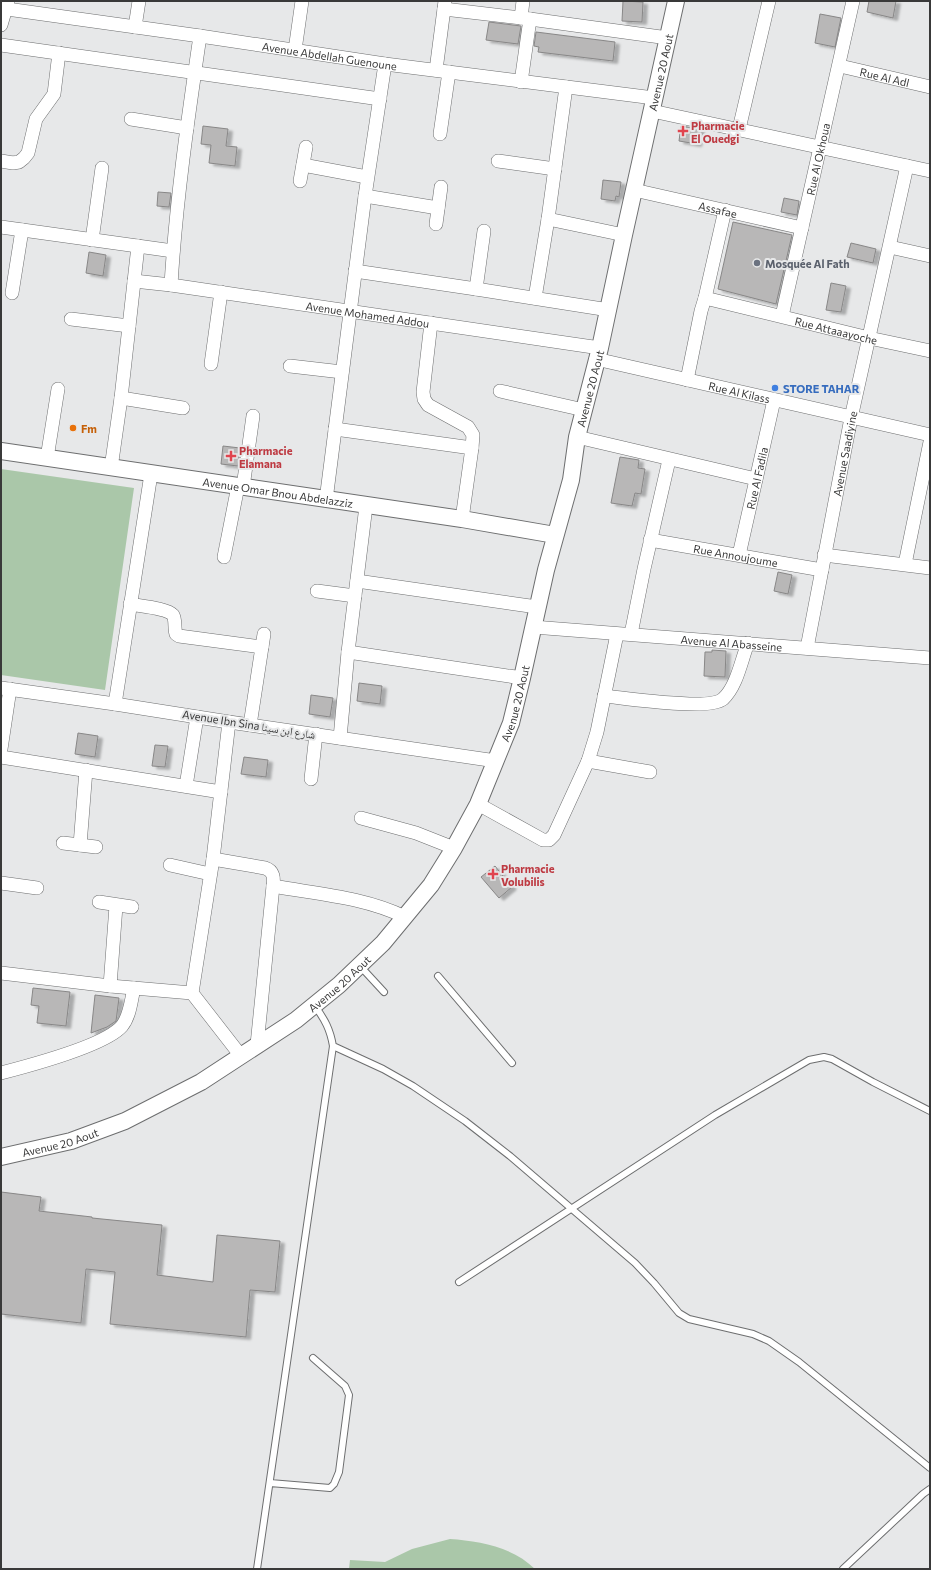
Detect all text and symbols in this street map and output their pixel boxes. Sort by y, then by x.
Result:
street label: Avenue 20 Aout [645,32,675,112]
street label: Avenue Abdellah Guenoune [261,39,398,72]
street label: Rue Al Adl [859,64,911,89]
place label: Pharmacie El Ouedgi [691,119,745,145]
street label: Rue Al Okhoua [803,122,832,196]
marker: Pharmacie El Ouedgi [678,126,688,136]
street label: Assafae [697,198,739,220]
place label: Mosquée Al Fath [765,257,850,270]
marker: Mosquée Al Fath [752,258,762,268]
street label: Avenue Mohamed Addou [305,298,430,329]
street label: Rue Attaaayoche [794,314,879,346]
street label: Avenue 20 Aout [573,348,606,428]
street label: Rue Al Kilass [707,378,771,405]
place label: STORE TAHAR [783,382,860,395]
marker: STORE TAHAR [770,383,780,393]
street label: Avenue Saadiyine [830,409,859,497]
place label: Fm [81,422,97,435]
marker: Fm [68,423,78,433]
place label: Pharmacie Elamana [239,444,293,470]
street label: Rue Al Fadila [743,446,770,510]
marker: Pharmacie Elamana [226,451,236,461]
street label: Avenue Omar Bnou Abdelazziz [202,474,355,509]
street label: Rue Annoujoume [693,541,779,569]
street label: Avenue Al Abasseine [680,632,783,653]
street label: Avenue 20 Aout [498,663,531,743]
street label: Avenue Ibn Sina شارع ابن سينا [181,707,317,742]
place label: Pharmacie Volubilis [501,862,555,888]
marker: Pharmacie Volubilis [488,869,498,879]
street label: Avenue 20 Aout [305,952,373,1014]
street label: Avenue 20 Aout [21,1125,101,1159]

